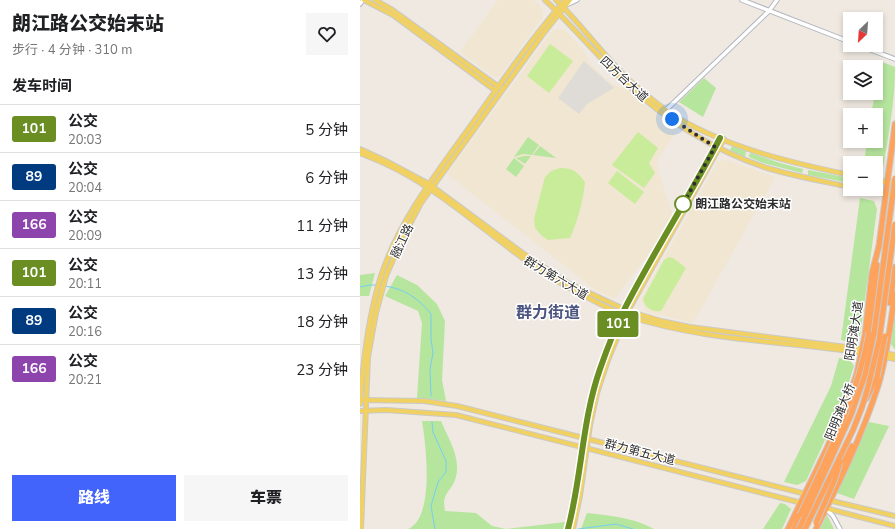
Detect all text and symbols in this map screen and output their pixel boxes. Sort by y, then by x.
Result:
text: 朗江路公交始末站 [12,11,164,37]
north arrow [843,12,883,52]
map controls [843,12,883,196]
button: heart [306,13,348,55]
text: 步行 · 4 分钟 · 310 m [12,41,132,59]
street label: 四方台大道 [597,53,651,105]
button: layers [843,60,883,100]
text: 发车时间 [12,76,72,96]
button: + [843,108,883,148]
your location [662,109,682,129]
text: 公交 [68,111,98,131]
text: 101 [21,119,47,138]
text: 5 分钟 [305,120,348,140]
text: 20:03 [68,131,102,149]
button: − [843,156,883,196]
text: 公交 [68,159,98,179]
text: 89 [26,167,42,186]
text: 6 分钟 [305,168,348,188]
text: 20:04 [68,179,102,197]
marker: 朗江路公交始末站 [674,195,692,213]
place label: 朗江路公交始末站 [695,196,791,212]
text: 公交 [68,207,98,227]
text: 166 [21,215,47,234]
text: 11 分钟 [296,216,348,236]
street label: 融江路 [387,221,417,261]
text: 20:09 [68,227,102,245]
street label: 群力第六大道 [521,253,591,303]
text: 公交 [68,255,98,275]
text: 101 [21,263,47,282]
text: 13 分钟 [296,264,348,284]
text: 20:11 [68,275,102,293]
street label: 阳明滩大道 [841,300,867,362]
district label: 群力街道 [516,302,580,324]
text: 公交 [68,303,98,323]
text: 89 [26,311,42,330]
line badge: 101 [595,311,641,337]
text: 18 分钟 [296,312,348,332]
text: 101 [605,314,631,333]
text: 20:16 [68,323,102,341]
text: 公交 [68,351,98,371]
text: 166 [21,359,47,378]
text: 23 分钟 [296,360,348,380]
text: 20:21 [68,371,102,389]
street label: 阳明滩大桥 [821,381,859,443]
street label: 群力第五大道 [603,436,677,468]
button: 路线 [12,475,176,521]
button: 车票 [184,475,348,521]

